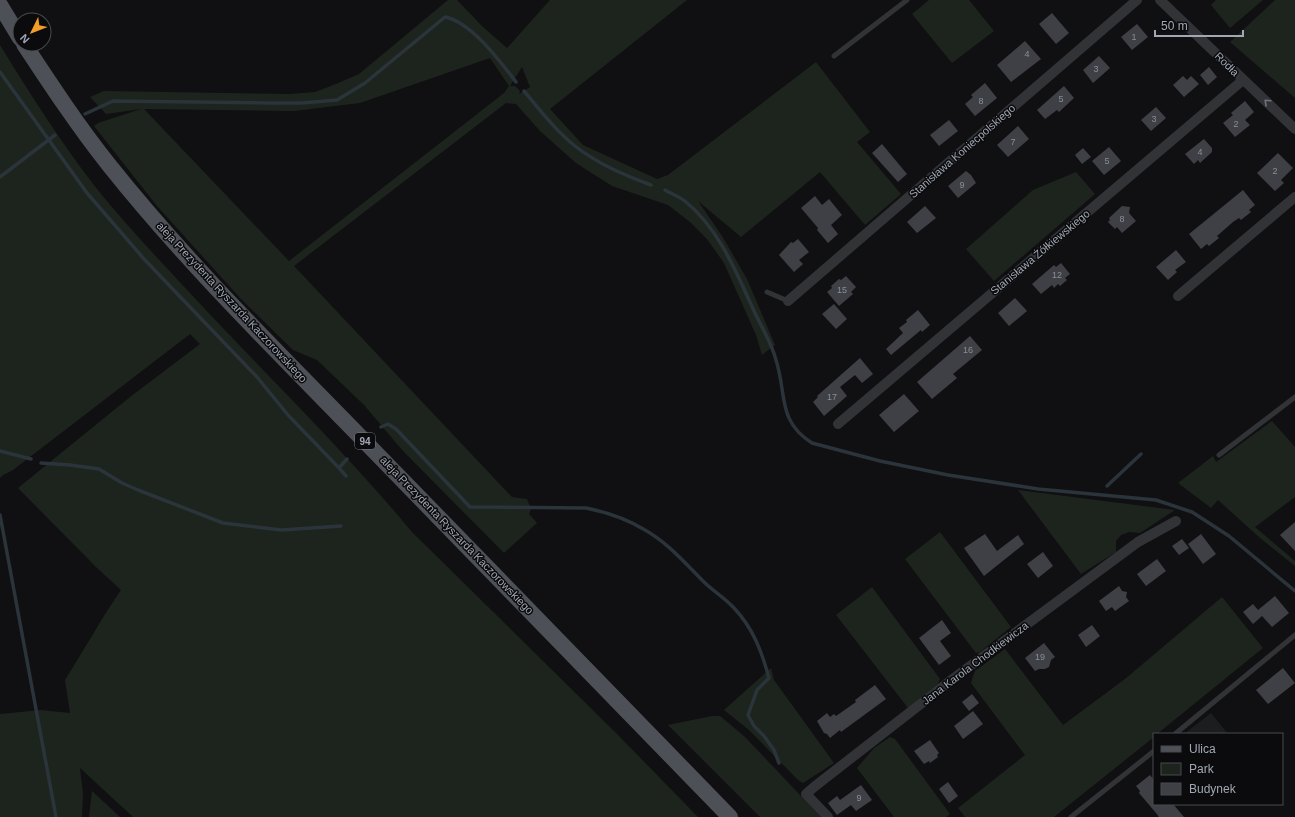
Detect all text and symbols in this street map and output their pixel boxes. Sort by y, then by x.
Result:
north arrow [12,12,52,52]
scale bar [1155,12,1243,38]
text: 50 m [1161,19,1188,33]
text: N [18,32,32,46]
house number: 1 [1131,32,1137,42]
house number: 4 [1024,49,1030,59]
street label: Rodła [1213,50,1242,79]
house number: 3 [1093,64,1099,74]
house number: 5 [1058,94,1064,104]
house number: 8 [978,96,984,106]
one-way arrow [1264,100,1271,107]
street label: Stanisława Koniecpolskiego [907,102,1017,200]
house number: 3 [1151,114,1157,124]
house number: 2 [1233,119,1239,129]
house number: 7 [1010,137,1016,147]
house number: 4 [1197,147,1203,157]
house number: 5 [1104,156,1110,166]
house number: 2 [1272,166,1278,176]
house number: 9 [959,180,965,190]
street label: Stanisława Żółkiewskiego [988,207,1092,297]
house number: 8 [1119,214,1125,224]
street label: aleja Prezydenta Ryszarda Kaczorowskiego [154,219,310,385]
house number: 12 [1052,270,1062,280]
house number: 15 [837,285,847,295]
house number: 16 [963,345,973,355]
house number: 17 [827,392,837,402]
road number: 94 [355,433,375,449]
street label: aleja Prezydenta Ryszarda Kaczorowskiego [378,454,536,616]
street label: Jana Karola Chodkiewicza [920,619,1031,707]
house number: 19 [1035,652,1045,662]
legend [1153,733,1283,805]
text: Ulica [1189,742,1216,756]
text: Park [1189,762,1215,776]
text: Budynek [1189,782,1237,796]
house number: 9 [856,793,862,803]

